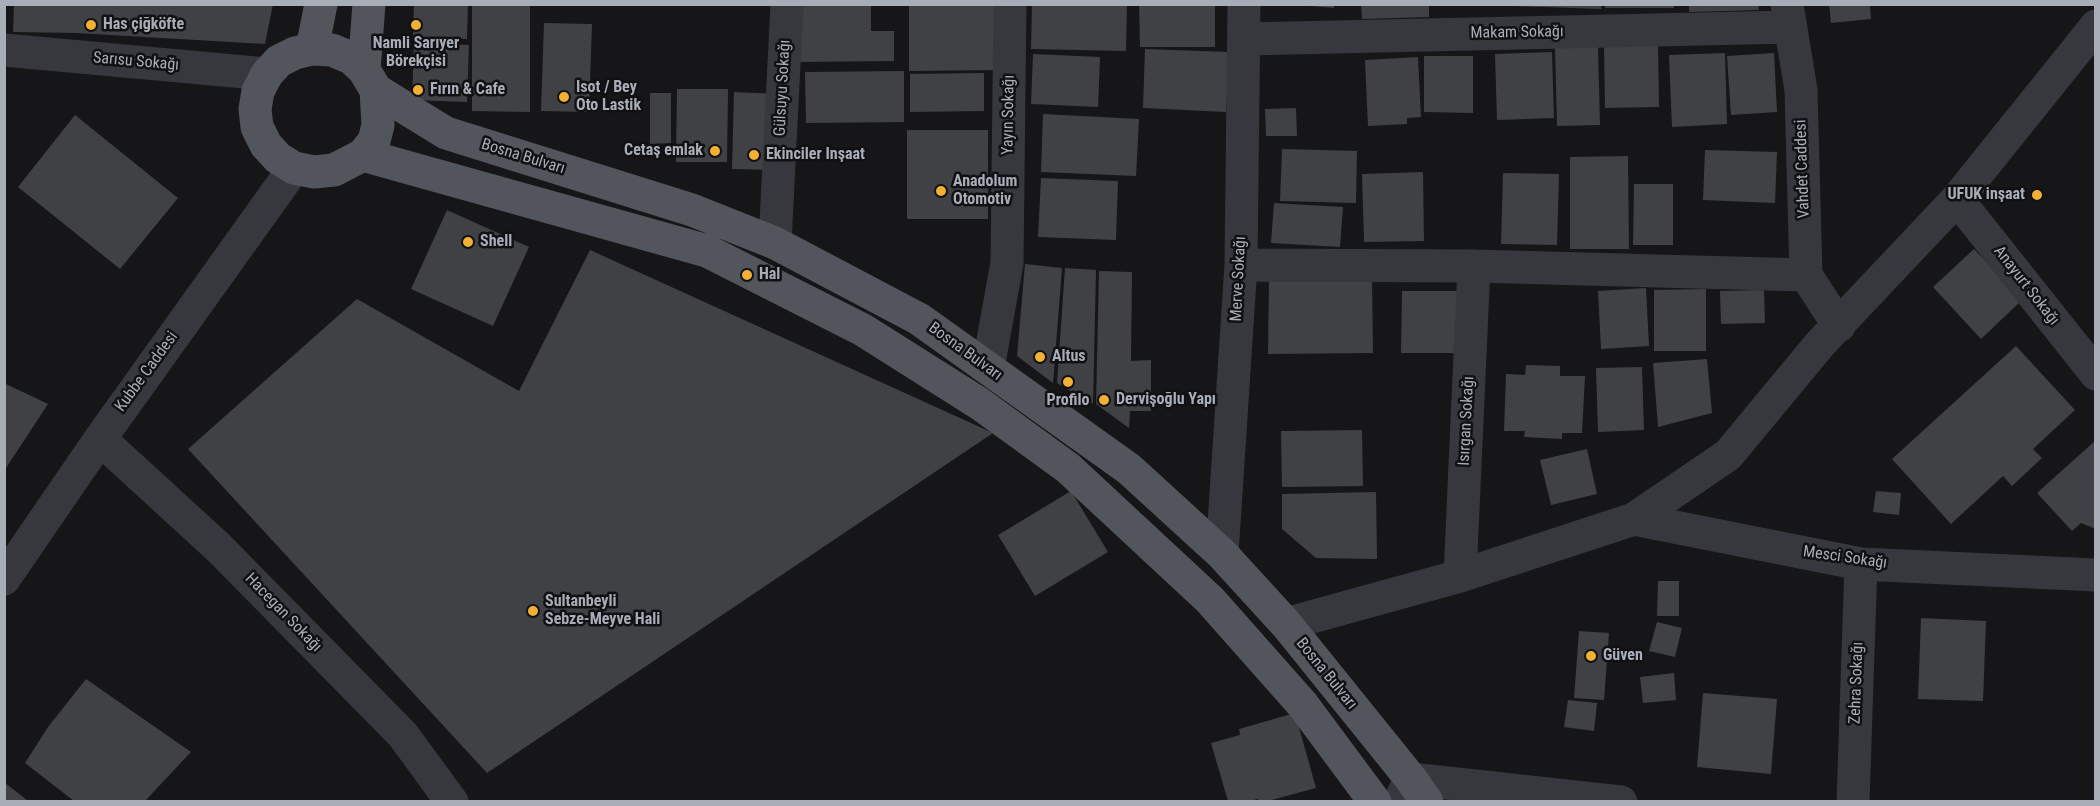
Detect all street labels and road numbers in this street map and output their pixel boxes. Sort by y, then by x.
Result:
street label: Makam Sokağı [1470,23,1564,43]
street label: Gülsuyu Sokağı [771,39,795,137]
street label: Sarısu Sokağı [92,49,180,75]
street label: Yayın Sokağı [999,75,1019,155]
street label: Vahdet Caddesi [1792,119,1814,219]
street label: Bosna Bulvarı [479,135,567,179]
street label: Merve Sokağı [1227,236,1251,322]
street label: Anayurt Sokağı [1989,242,2063,330]
street label: Bosna Bulvarı [924,319,1006,385]
street label: Kubbe Caddesi [112,328,182,416]
street label: Isırgan Sokağı [1455,376,1479,466]
street label: Mesci Sokağı [1802,543,1888,573]
street label: Hacegan Sokağı [241,570,325,656]
street label: Bosna Bulvarı [1291,634,1361,714]
street label: Zehra Sokağı [1846,642,1868,724]

